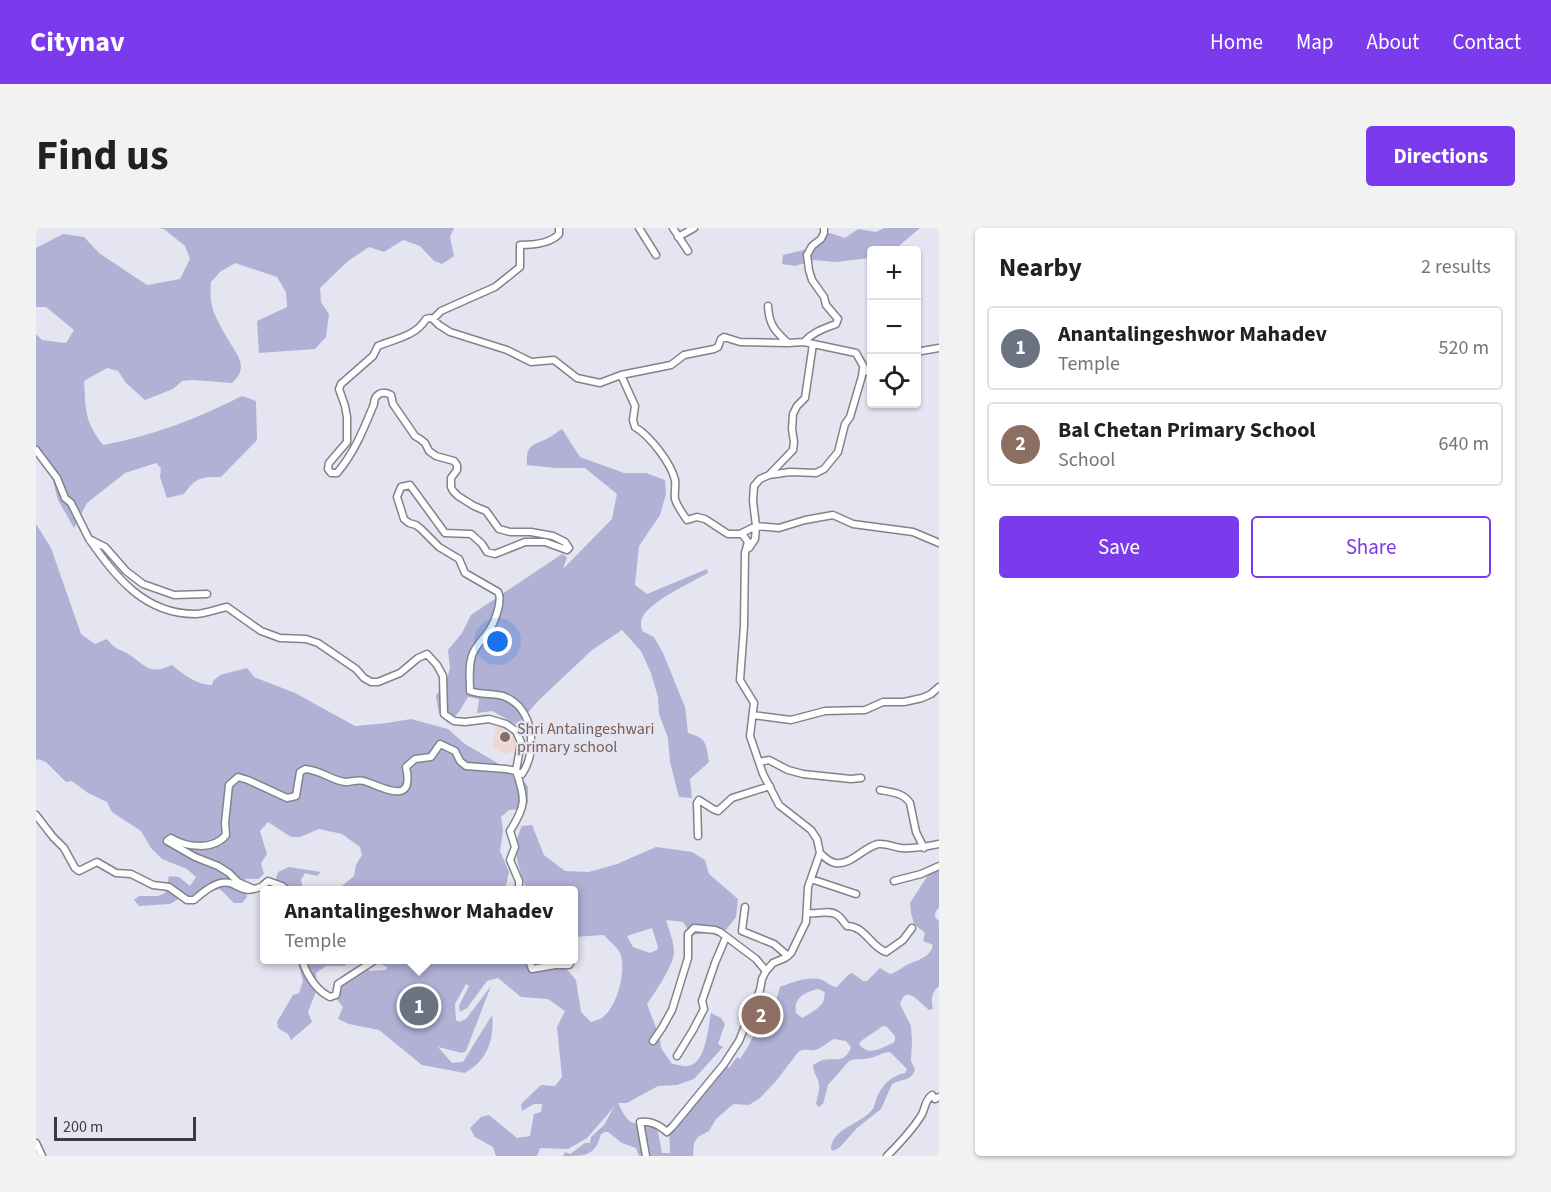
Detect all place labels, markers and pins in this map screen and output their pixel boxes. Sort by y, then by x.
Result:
place label: Shri Antalingeshwari primary school [517,718,654,758]
marker: Shri Antalingeshwari primary school [498,730,512,744]
pin: 1 [400,984,439,1028]
pin: 2 [742,992,780,1038]

